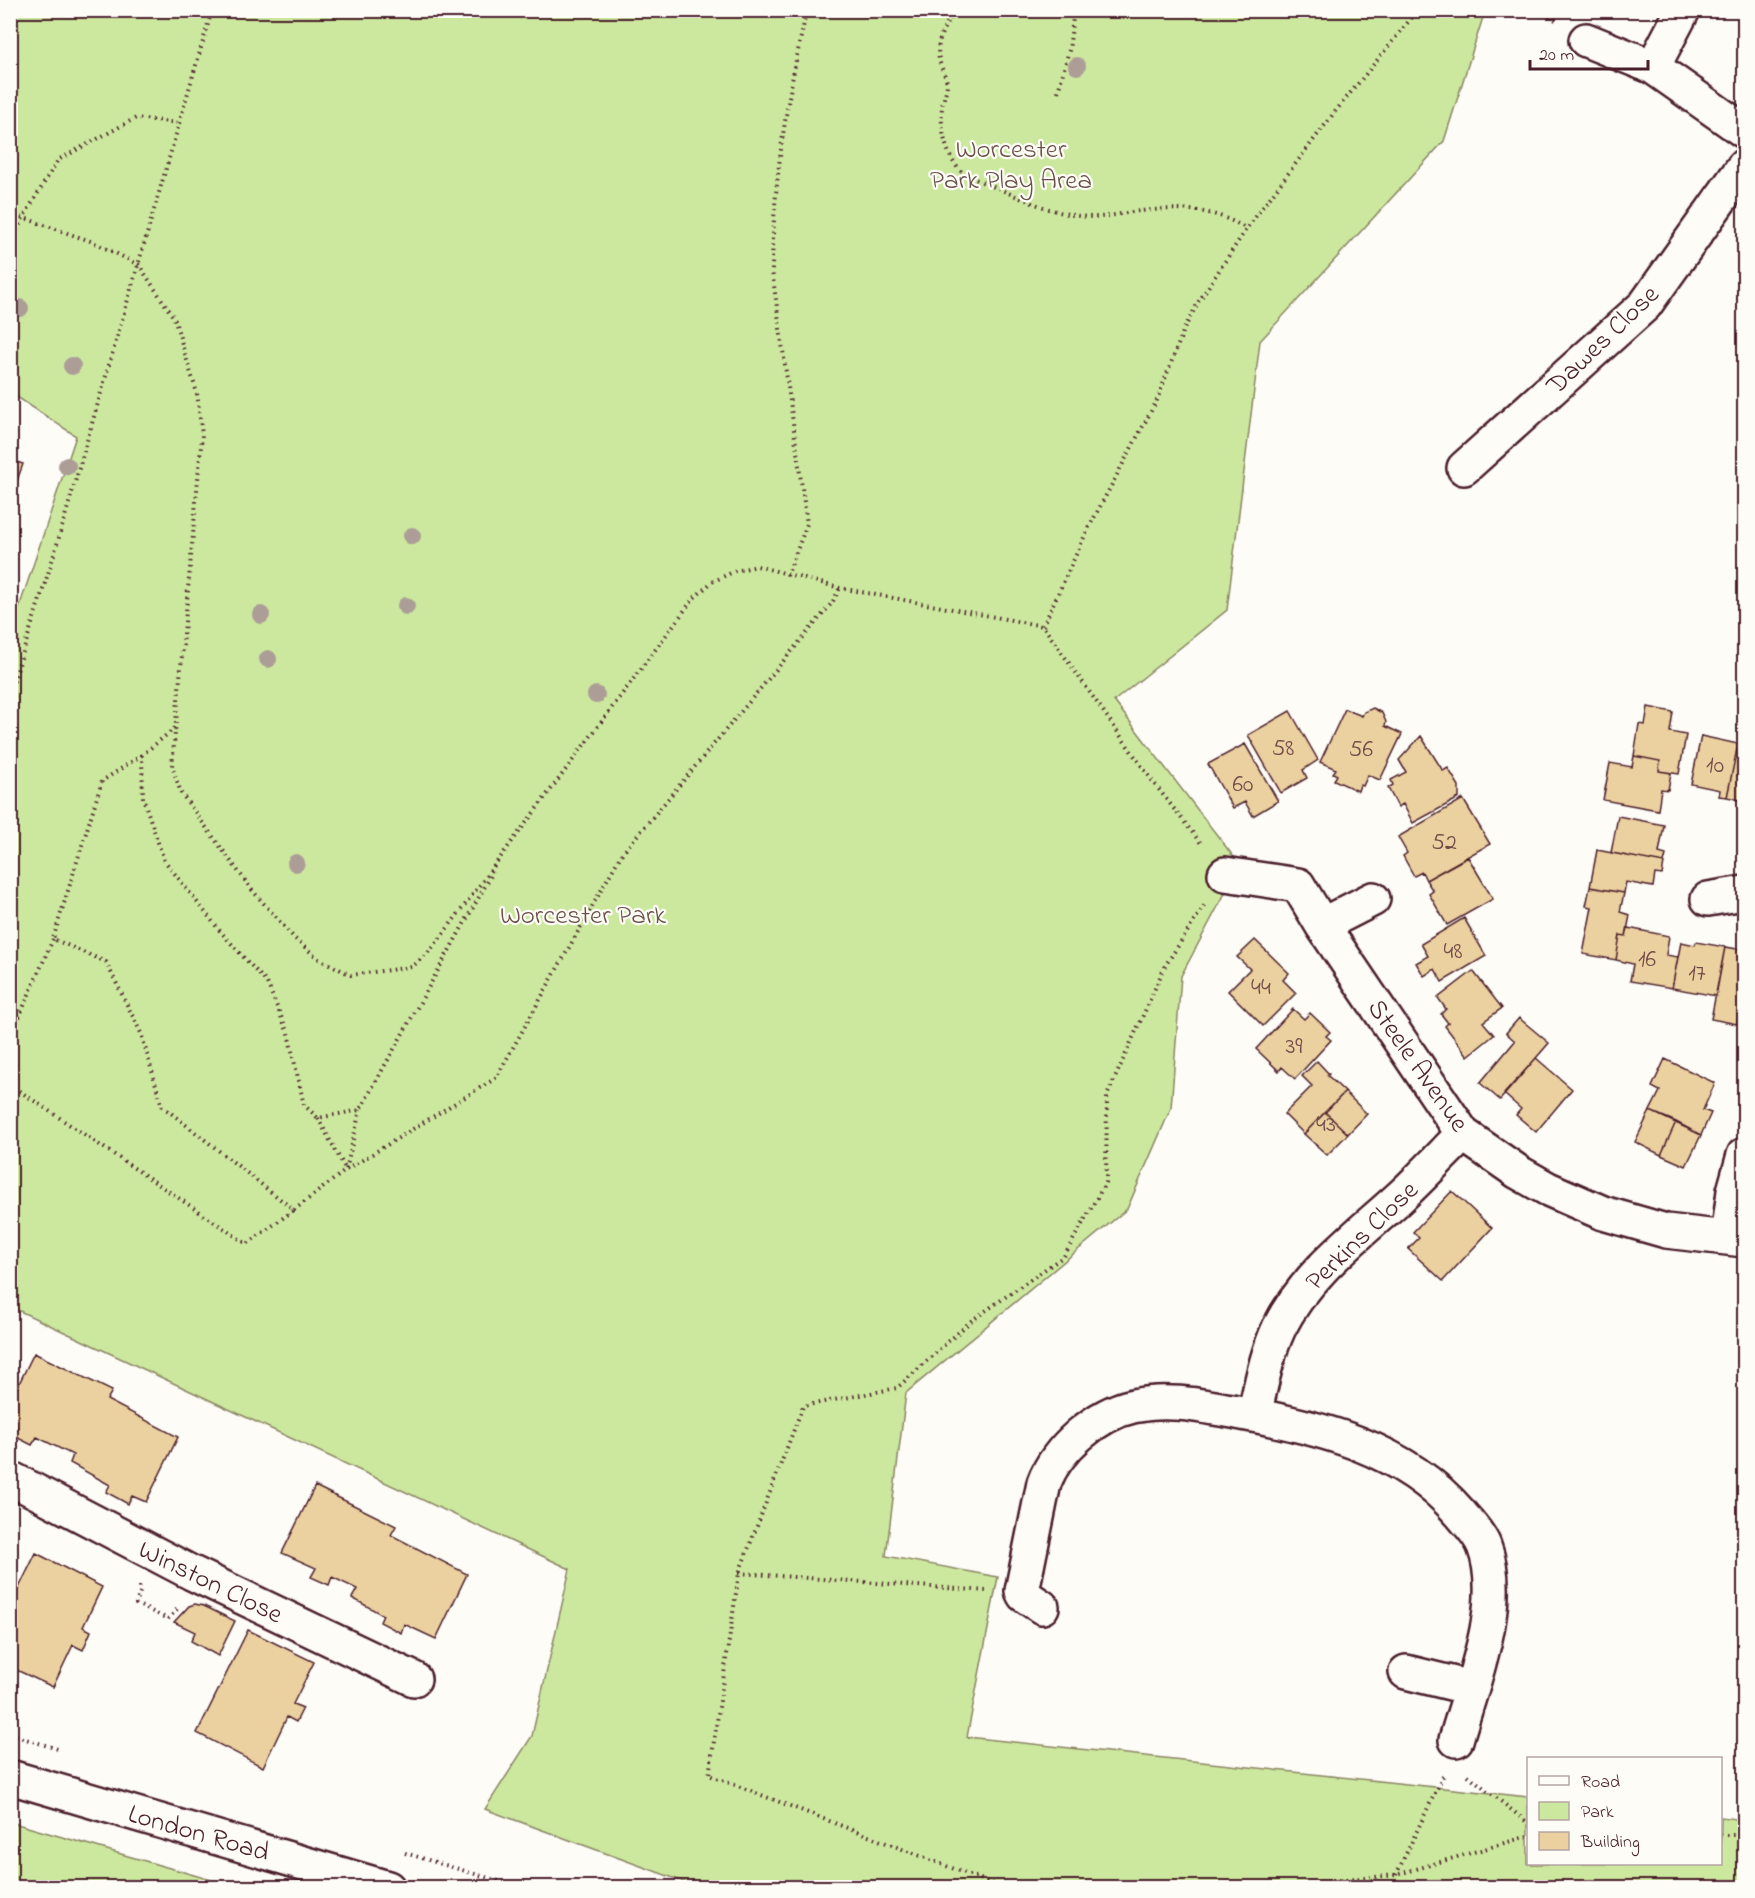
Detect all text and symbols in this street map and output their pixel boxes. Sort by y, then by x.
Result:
scale bar [1530,33,1648,71]
text: 20 m [1539,43,1574,69]
park label: Worcester Park Play Area [930,131,1092,201]
street label: Dawes Close [1538,276,1670,406]
house number: 58 [1272,732,1294,767]
house number: 56 [1349,733,1374,768]
house number: 10 [1706,749,1724,784]
house number: 60 [1233,768,1253,803]
house number: 52 [1431,826,1457,861]
park label: Worcester Park [500,897,666,936]
house number: 48 [1444,935,1462,970]
house number: 16 [1638,943,1657,978]
house number: 17 [1688,957,1706,992]
house number: 44 [1251,971,1271,1006]
street label: Steele Avenue [1357,992,1478,1142]
house number: 39 [1285,1030,1303,1065]
house number: 43 [1316,1108,1336,1143]
street label: Perkins Close [1297,1172,1429,1301]
street label: Winston Close [131,1531,290,1635]
legend [1527,1757,1722,1865]
text: Road [1581,1770,1620,1796]
street label: London Road [123,1796,274,1873]
text: Park [1581,1800,1614,1826]
text: Building [1580,1830,1640,1857]

